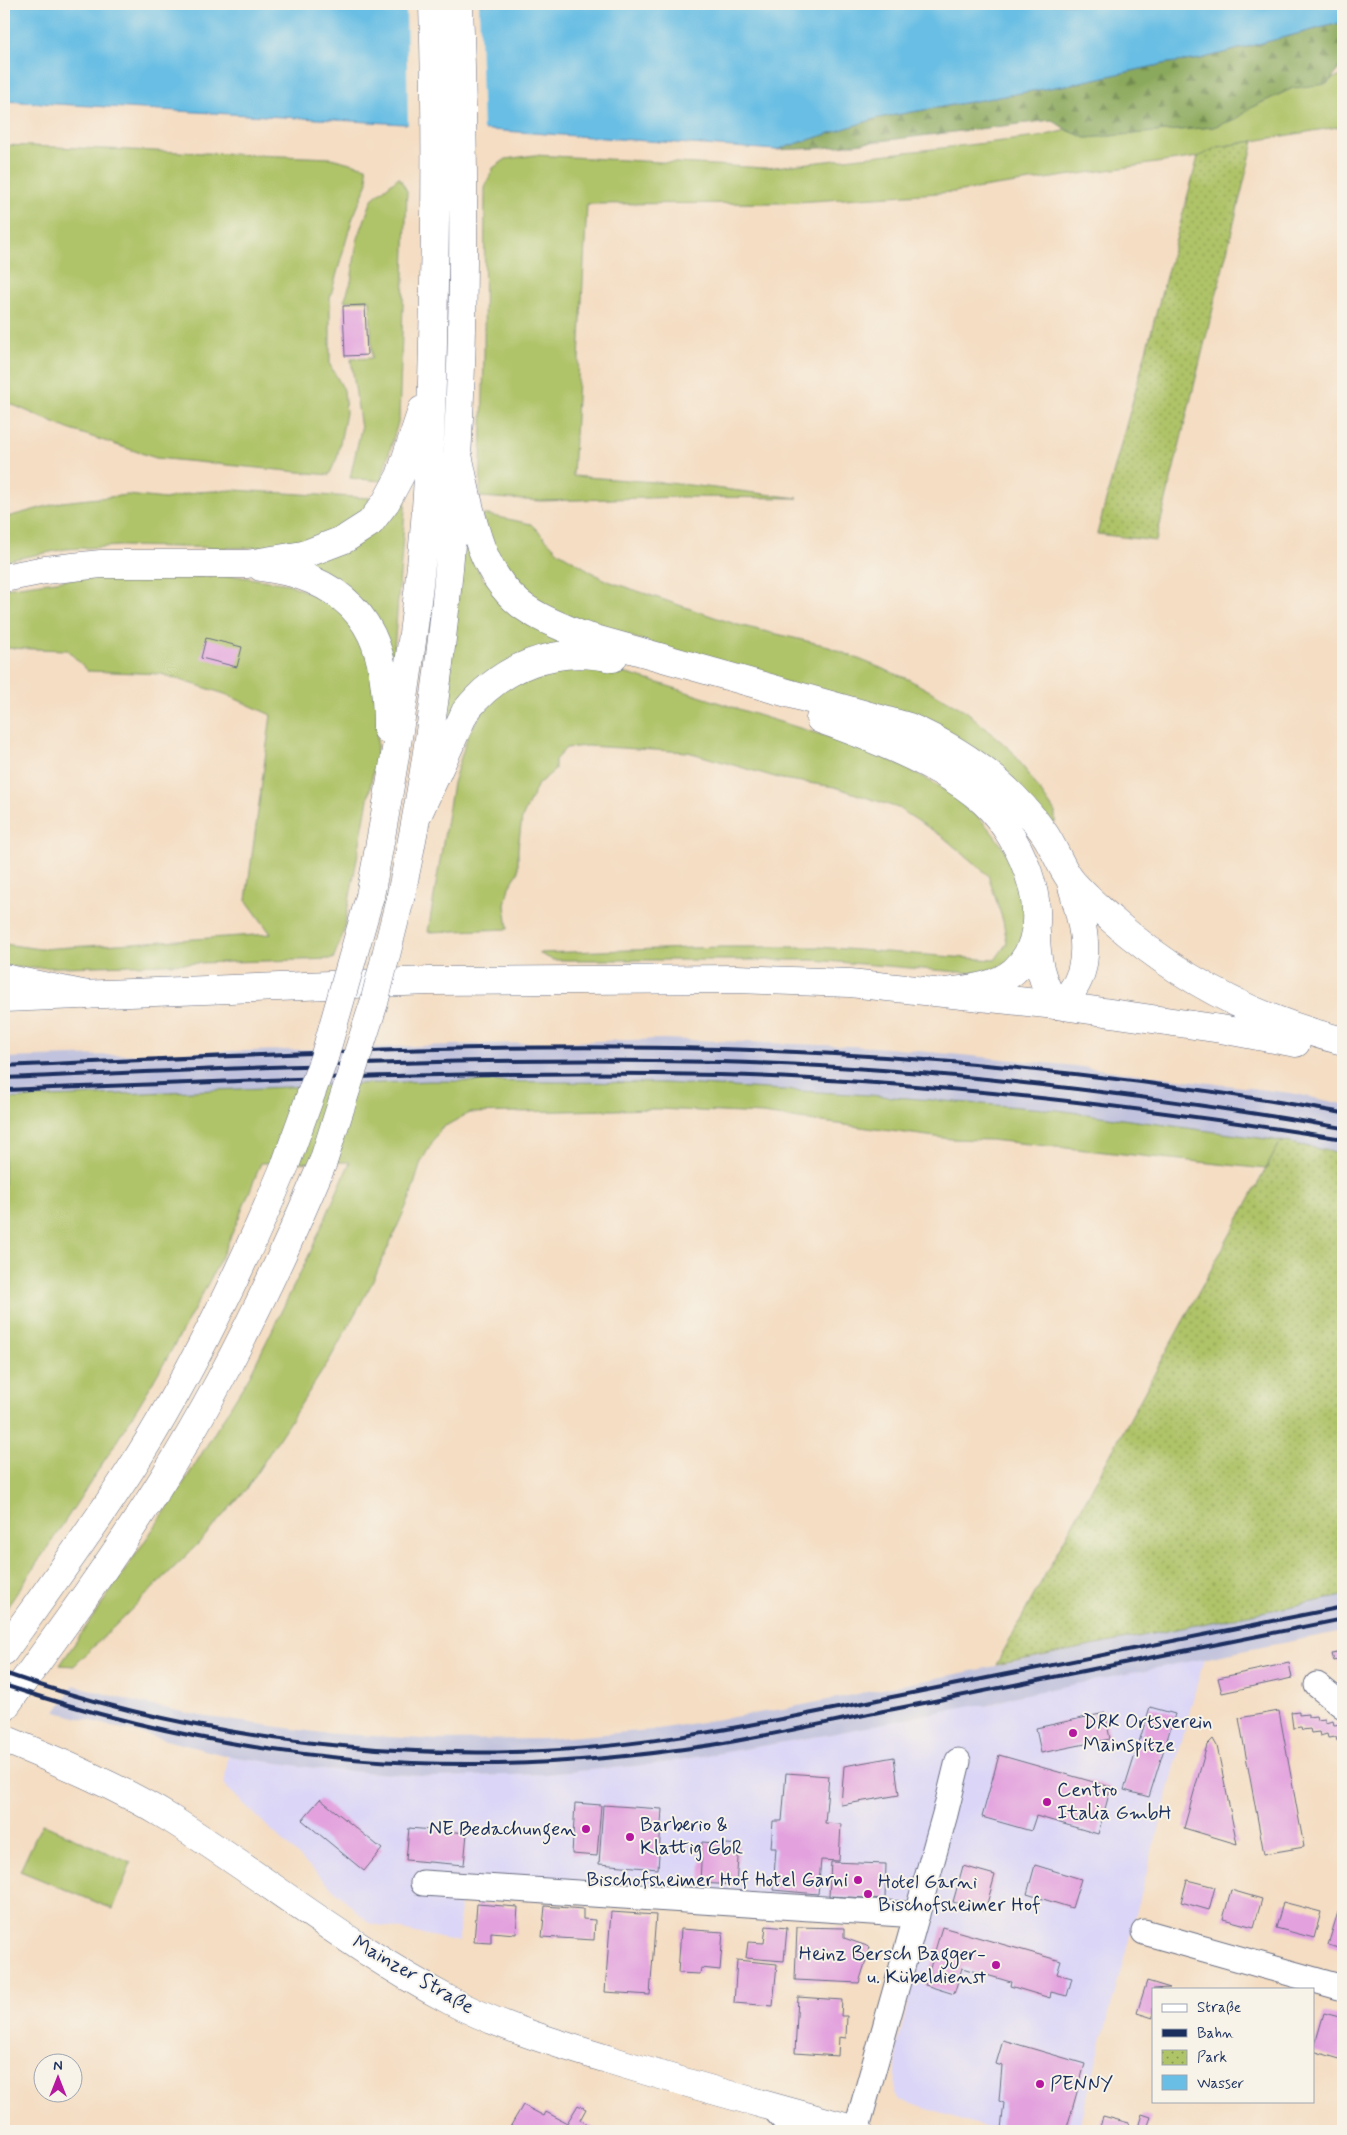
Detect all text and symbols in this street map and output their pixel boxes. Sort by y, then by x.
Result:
place label: DRK Ortsverein Mainspitze [1083,1709,1212,1759]
marker: DRK Ortsverein Mainspitze [1067,1727,1079,1739]
place label: Centro Italia GmbH [1057,1777,1172,1827]
marker: Centro Italia GmbH [1041,1796,1053,1808]
place label: Barberio & Klattig GbR [640,1812,743,1862]
place label: NE Bedachungen [429,1816,576,1845]
marker: NE Bedachungen [580,1823,592,1835]
marker: Barberio & Klattig GbR [624,1831,636,1843]
place label: Bischofsheimer Hof Hotel Garni [586,1867,848,1894]
place label: Hotel Garni Bischofsheimer Hof [878,1869,1041,1919]
marker: Bischofsheimer Hof Hotel Garni [852,1874,864,1886]
marker: Hotel Garni Bischofsheimer Hof [862,1888,874,1900]
street label: Mainzer Straße [347,1929,479,2021]
place label: Heinz Bersch Bagger- u. Kübeldienst [799,1941,986,1991]
marker: Heinz Bersch Bagger- u. Kübeldienst [990,1959,1002,1971]
legend [1152,1988,1314,2102]
text: Straße [1197,1998,1241,2018]
text: Bahn [1197,2024,1234,2044]
text: Park [1197,2048,1227,2068]
north arrow [32,2052,82,2102]
text: N [53,2057,63,2075]
place label: PENNY [1050,2071,1113,2098]
text: Wasser [1197,2074,1244,2094]
marker: PENNY [1034,2078,1046,2090]

